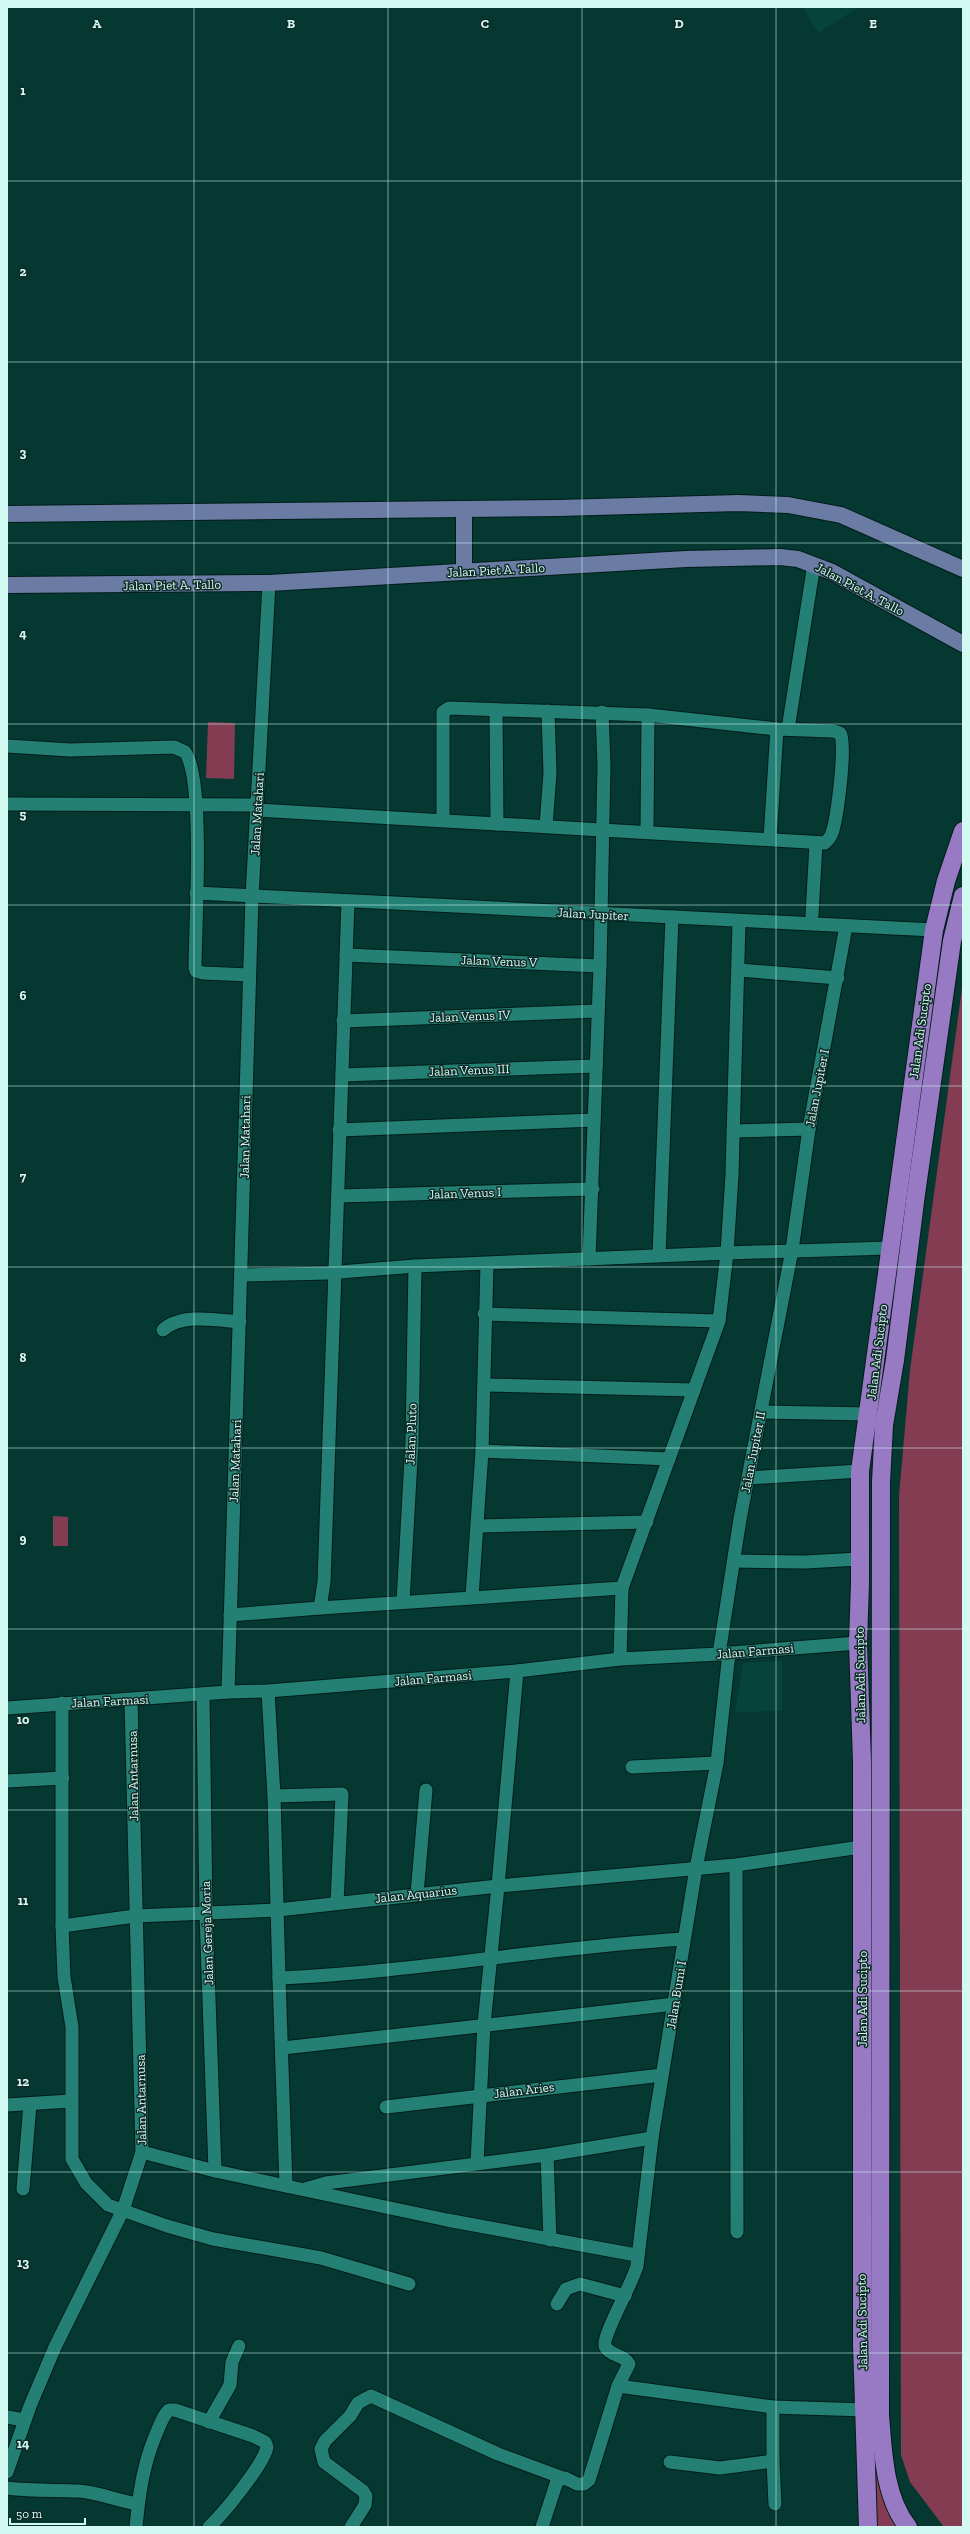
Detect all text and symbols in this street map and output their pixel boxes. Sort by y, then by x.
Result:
text: A [93,16,102,31]
text: B [287,16,295,31]
text: C [481,16,489,31]
text: D [674,16,684,31]
text: E [869,16,877,31]
text: 1 [20,83,26,98]
text: 2 [20,264,27,279]
text: 3 [20,445,27,460]
street label: Jalan Piet A. Tallo [813,559,907,619]
street label: Jalan Piet A. Tallo [447,560,546,580]
street label: Jalan Piet A. Tallo [123,577,221,593]
text: 4 [19,626,27,641]
street label: Jalan Matahari [247,772,267,856]
text: 5 [20,807,27,822]
street label: Jalan Jupiter [557,905,629,923]
street label: Jalan Venus V [460,952,538,970]
street label: Jalan Adi Sucipto [906,982,934,1080]
text: 6 [20,988,27,1003]
street label: Jalan Venus IV [429,1007,511,1025]
street label: Jalan Jupiter I [802,1048,832,1128]
street label: Jalan Venus III [428,1061,510,1079]
street label: Jalan Matahari [237,1095,253,1179]
text: 7 [20,1169,27,1184]
street label: Jalan Venus I [428,1184,502,1202]
street label: Jalan Adi Sucipto [864,1303,890,1401]
text: 8 [19,1350,27,1365]
street label: Jalan Pluto [402,1403,420,1465]
street label: Jalan Jupiter II [738,1410,768,1494]
street label: Jalan Matahari [226,1419,244,1503]
text: 9 [20,1531,27,1546]
street label: Jalan Adi Sucipto [852,1626,868,1723]
street label: Jalan Farmasi [716,1640,795,1662]
street label: Jalan Farmasi [394,1667,473,1689]
street label: Jalan Farmasi [71,1691,150,1711]
text: 10 [17,1712,30,1727]
street label: Jalan Antarnusa [125,1730,141,1822]
street label: Jalan Gereja Moria [198,1880,217,1985]
street label: Jalan Aquarius [374,1882,458,1906]
text: 11 [18,1893,29,1908]
street label: Jalan Adi Sucipto [855,1951,870,2047]
street label: Jalan Bumi I [663,1960,689,2030]
street label: Jalan Antarnusa [133,2054,149,2146]
text: 12 [17,2074,29,2089]
street label: Jalan Aries [493,2079,555,2101]
text: 13 [17,2255,29,2270]
street label: Jalan Adi Sucipto [854,2273,870,2370]
text: 14 [17,2436,30,2451]
scale bar [10,2500,85,2526]
text: 50 m [16,2507,43,2521]

